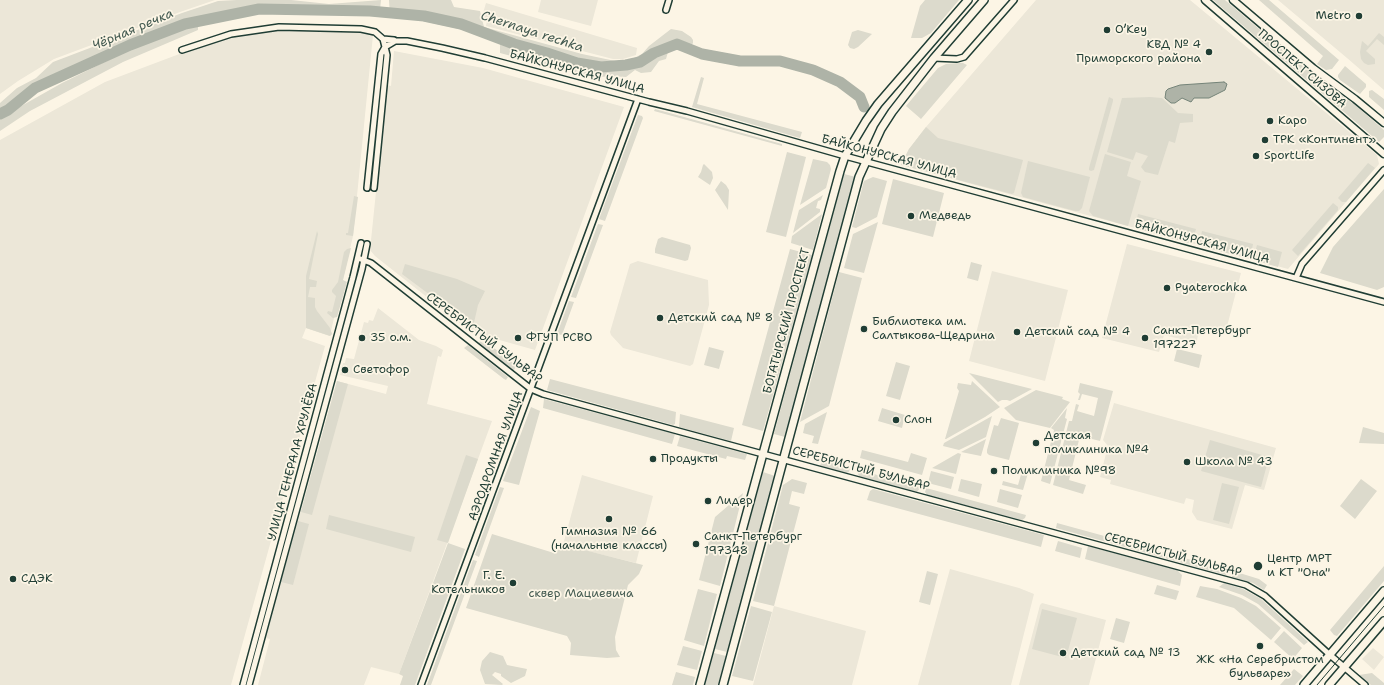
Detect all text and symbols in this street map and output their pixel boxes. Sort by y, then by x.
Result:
water label: Чёрная речка [90,6,176,54]
water label: Chernaya rechka [479,8,585,56]
place label: Metro [1316,9,1351,23]
marker: Metro [1354,11,1364,21]
place label: O’Key [1115,23,1147,37]
marker: O’Key [1102,25,1112,35]
street label: ПРОСПЕКТ СИЗОВА [1255,27,1349,111]
place label: КВД № 4 Приморского района [1076,38,1201,66]
street label: БАЙКОНУРСКАЯ УЛИЦА [508,47,646,97]
marker: КВД № 4 Приморского района [1204,47,1214,57]
place label: Каро [1278,114,1307,128]
marker: Каро [1265,116,1275,126]
street label: БАЙКОНУРСКАЯ УЛИЦА [820,132,958,182]
place label: ТРК «Континент» [1273,133,1376,147]
marker: ТРК «Континент» [1260,135,1270,145]
place label: SportLife [1264,149,1315,163]
marker: SportLife [1251,151,1261,161]
place label: Медведь [919,209,971,223]
marker: Медведь [906,211,916,221]
street label: БАЙКОНУРСКАЯ УЛИЦА [1133,217,1271,267]
street label: БОГАТЫРСКИЙ ПРОСПЕКТ [761,247,813,395]
place label: Pyaterochka [1175,281,1247,295]
marker: Pyaterochka [1162,283,1172,293]
street label: СЕРЕБРИСТЫЙ БУЛЬВАР [423,290,545,386]
place label: Детский сад № 8 [668,311,773,325]
marker: Детский сад № 8 [655,313,665,323]
place label: Библиотека им. Салтыкова-Щедрина [872,315,995,343]
marker: Библиотека им. Салтыкова-Щедрина [859,324,869,334]
place label: Санкт-Петербург 197227 [1153,324,1251,352]
place label: Детский сад № 4 [1025,325,1130,339]
marker: Детский сад № 4 [1012,327,1022,337]
place label: 35 о.м. [370,331,411,345]
place label: ФГУП РСВО [526,331,592,345]
marker: 35 о.м. [357,333,367,343]
marker: ФГУП РСВО [513,333,523,343]
marker: Санкт-Петербург 197227 [1140,333,1150,343]
place label: Светофор [353,363,409,377]
marker: Светофор [340,365,350,375]
street label: УЛИЦА ГЕНЕРАЛА ХРУЛЁВА [265,382,321,542]
street label: АЭРОДРОМНАЯ УЛИЦА [466,389,526,523]
place label: Слон [904,413,932,427]
marker: Слон [891,415,901,425]
place label: Детская поликлиника №4 [1044,429,1149,457]
marker: Детская поликлиника №4 [1031,438,1041,448]
street label: СЕРЕБРИСТЫЙ БУЛЬВАР [791,444,931,494]
place label: Продукты [661,452,718,466]
marker: Продукты [648,454,658,464]
place label: Школа № 43 [1195,455,1273,469]
marker: Школа № 43 [1182,457,1192,467]
place label: Поликлиника №98 [1002,464,1116,478]
marker: Поликлиника №98 [989,466,999,476]
place label: Лидер [716,494,753,508]
marker: Лидер [703,496,713,506]
marker: Гимназия № 66 (начальные классы) [604,514,614,524]
place label: Гимназия № 66 (начальные классы) [551,525,667,553]
place label: Санкт-Петербург 197348 [704,530,802,558]
street label: СЕРЕБРИСТЫЙ БУЛЬВАР [1103,530,1243,580]
marker: Санкт-Петербург 197348 [691,539,701,549]
place label: Центр МРТ и КТ "Она" [1267,552,1332,580]
marker: Центр МРТ и КТ "Она" [1252,560,1264,572]
place label: Г. Е. Котельников [431,569,505,597]
place label: СДЭК [21,572,53,586]
marker: СДЭК [8,574,18,584]
marker: Г. Е. Котельников [508,578,518,588]
park label: сквер Мациевича [529,587,633,601]
marker: ЖК «На Серебристом бульваре» [1255,641,1265,651]
place label: Детский сад № 13 [1071,646,1180,660]
marker: Детский сад № 13 [1058,648,1068,658]
place label: ЖК «На Серебристом бульваре» [1196,653,1324,681]

